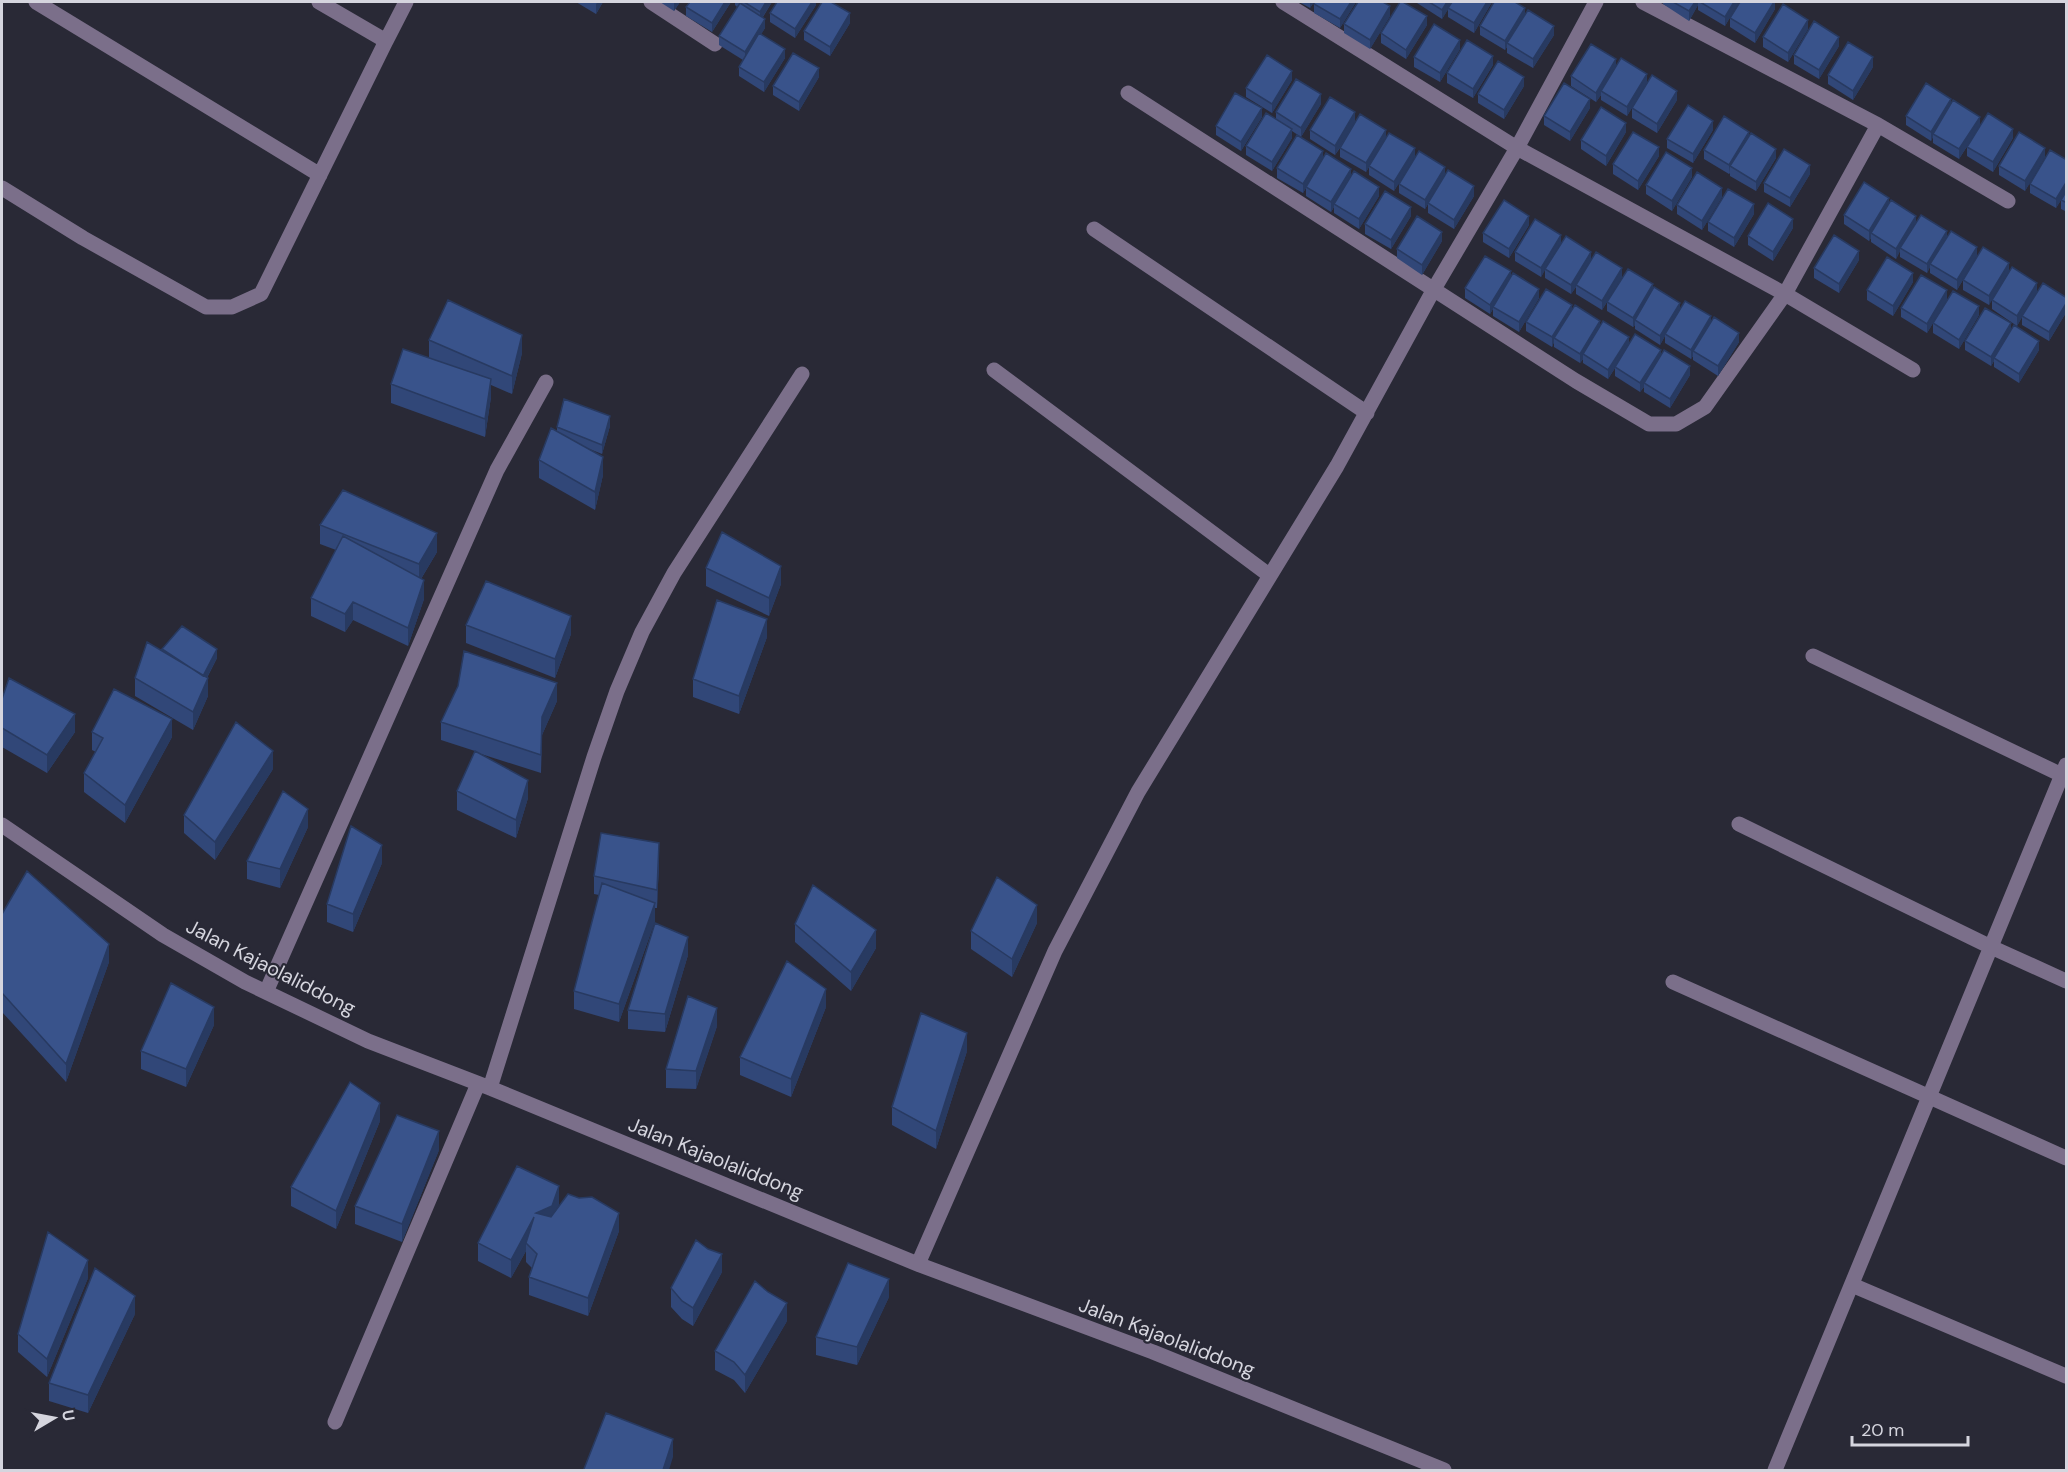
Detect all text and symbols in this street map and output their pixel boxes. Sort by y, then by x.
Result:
street label: Jalan Kajaolaliddong [182,913,360,1021]
street label: Jalan Kajaolaliddong [624,1111,808,1205]
street label: Jalan Kajaolaliddong [1075,1291,1259,1383]
north arrow [24,1388,84,1448]
text: U [57,1408,80,1423]
scale bar [1852,1409,1968,1447]
text: 20 m [1861,1418,1904,1442]

